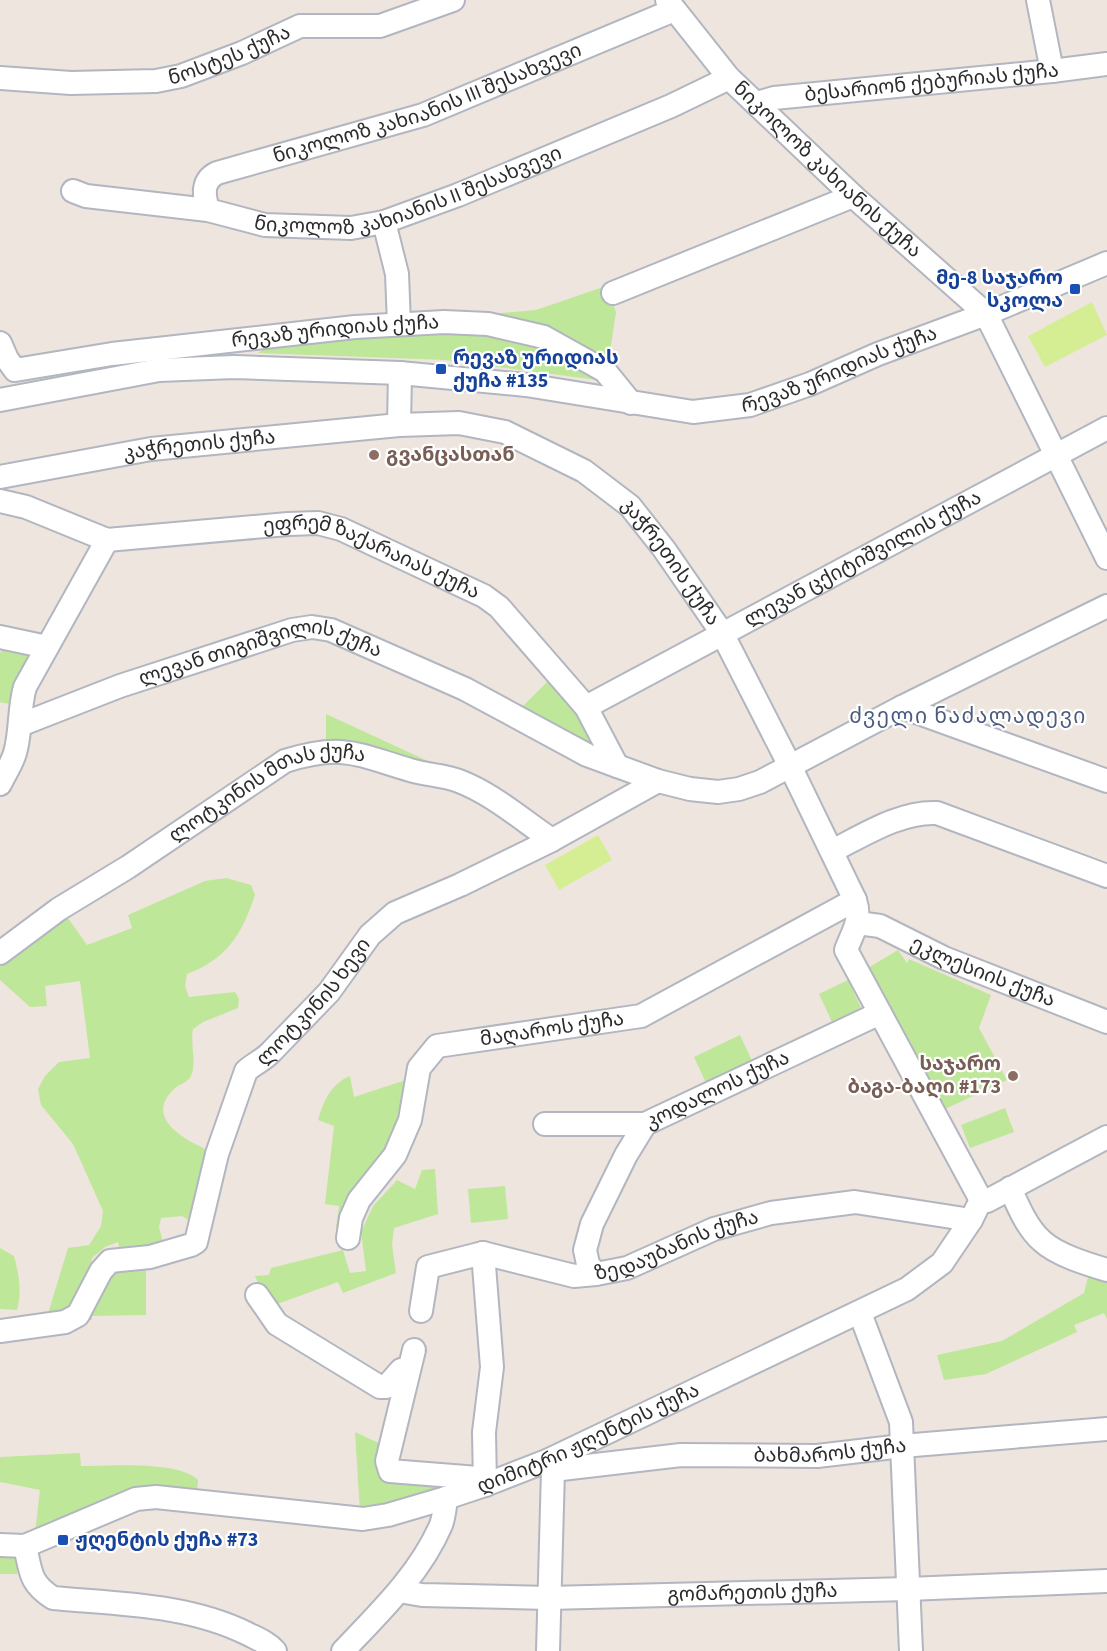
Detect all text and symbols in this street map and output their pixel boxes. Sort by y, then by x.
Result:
street label: ნოსტეს ქუჩა [166,18,295,92]
street label: ნიკოლოზ კახიანის III შესახვევი [270,36,586,171]
street label: ბესარიონ ქებურიას ქუჩა [803,56,1060,109]
street label: ნიკოლოზ კახიანის ქუჩა [727,75,928,264]
street label: ნიკოლოზ კახიანის II შესახვევი [251,139,566,242]
place label: მე-8 საჯარო სკოლა [936,264,1063,315]
marker: მე-8 საჯარო სკოლა [1068,282,1082,296]
street label: რევაზ ურიდიას ქუჩა [230,308,440,355]
street label: რევაზ ურიდიას ქუჩა [740,319,941,420]
place label: რევაზ ურიდიას ქუჩა #135 [453,344,619,395]
marker: რევაზ ურიდიას ქუჩა #135 [434,362,448,376]
street label: კაჭრეთის ქუჩა [121,423,277,468]
place label: გვანცასთან [386,441,515,469]
marker: გვანცასთან [367,448,381,462]
street label: ლევან ცქიტიშვილის ქუჩა [739,484,987,634]
street label: კაჭრეთის ქუჩა [615,490,727,631]
street label: ეფრემ ზაქარაიას ქუჩა [262,509,484,606]
street label: ლევან თიგიშვილის ქუჩა [135,613,387,693]
district label: ძველი ნაძალადევი [849,701,1087,731]
street label: ლოტკინის მთას ქუჩა [163,738,369,850]
street label: ეკლესიის ქუჩა [906,929,1059,1014]
street label: ლოტკინის ხევი [250,932,378,1073]
street label: მაღაროს ქუჩა [478,1005,626,1054]
street label: კოდალოს ქუჩა [640,1044,794,1136]
place label: საჯარო ბაგა-ბაღი #173 [847,1050,1001,1101]
marker: საჯარო ბაგა-ბაღი #173 [1006,1069,1020,1083]
street label: ზედაუბანის ქუჩა [592,1203,762,1288]
street label: დიმიტრი ჟღენტის ქუჩა [473,1376,704,1501]
street label: ბახმაროს ქუჩა [753,1432,908,1471]
place label: ჟღენტის ქუჩა #73 [75,1526,258,1554]
marker: ჟღენტის ქუჩა #73 [56,1533,70,1547]
street label: გომარეთის ქუჩა [667,1577,838,1609]

